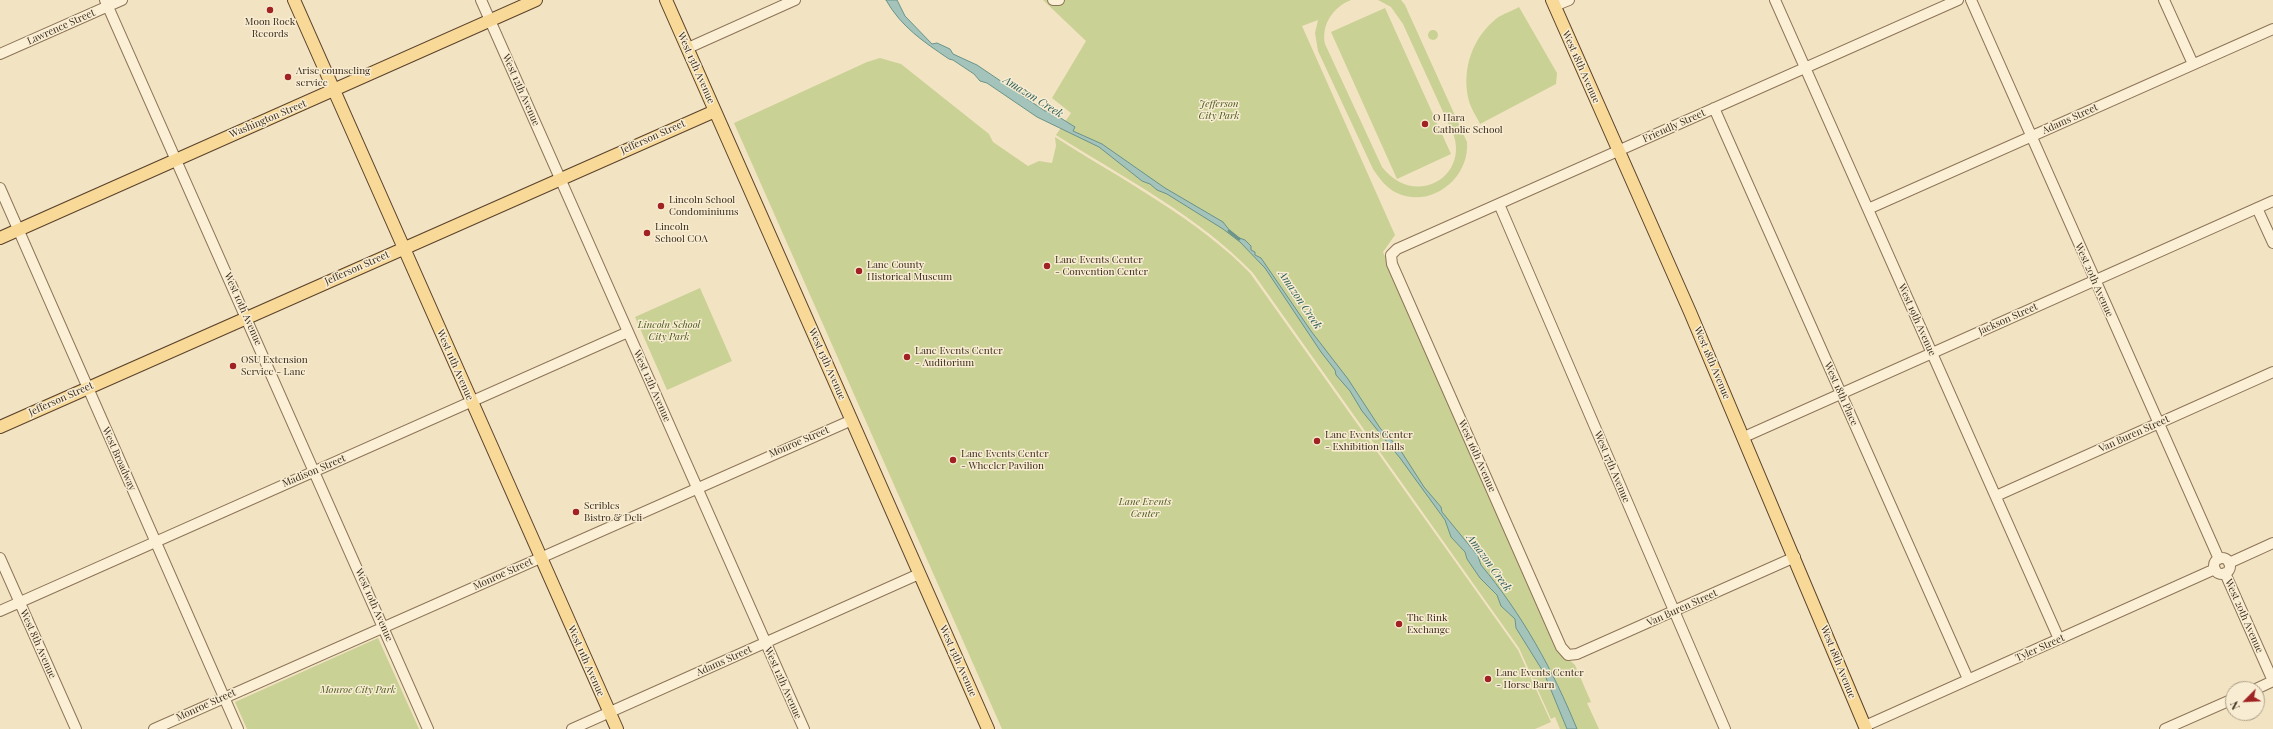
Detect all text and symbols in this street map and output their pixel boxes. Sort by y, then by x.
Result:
marker: Moon Rock Records [265,5,275,15]
street label: Lawrence Street [25,7,97,47]
place label: Moon Rock Records [245,16,295,40]
street label: West 18th Avenue [1560,29,1602,105]
street label: West 13th Avenue [675,30,717,106]
street label: West 12th Avenue [500,52,542,128]
place label: Arise counseling service [296,65,370,88]
marker: Arise counseling service [283,72,293,82]
water label: Amazon Creek [1001,73,1065,121]
street label: Washington Street [228,97,308,141]
park label: Jefferson City Park [1199,98,1239,122]
street label: Adams Street [2040,101,2100,137]
street label: Friendly Street [1641,107,1707,145]
place label: O Hara Catholic School [1433,112,1503,136]
street label: Jefferson Street [619,117,687,157]
marker: O Hara Catholic School [1420,119,1430,129]
place label: Lincoln School Condominiums [669,194,738,218]
marker: Lincoln School Condominiums [656,201,666,211]
place label: Lincoln School COA [655,221,708,244]
marker: Lincoln School COA [642,228,652,238]
street label: West 20th Avenue [2072,241,2116,319]
street label: Jefferson Street [323,248,391,288]
place label: Lane Events Center - Convention Center [1055,254,1148,278]
place label: Lane County Historical Museum [867,259,952,282]
marker: Lane Events Center - Convention Center [1042,261,1052,271]
marker: Lane County Historical Museum [854,266,864,276]
water label: Amazon Creek [1276,268,1324,332]
street label: West 10th Avenue [222,271,264,347]
street label: West 19th Avenue [1896,282,1938,358]
street label: Jackson Street [1976,301,2040,337]
park label: Lincoln School City Park [638,319,700,342]
street label: West 18th Avenue [1691,325,1733,401]
street label: West 13th Avenue [806,326,848,402]
street label: West 11th Avenue [434,328,476,402]
place label: Lane Events Center - Auditorium [915,345,1003,368]
street label: West 12th Avenue [631,348,673,424]
marker: Lane Events Center - Auditorium [902,352,912,362]
place label: OSU Extension Service - Lane [241,354,308,378]
street label: West 18th Place [1822,360,1860,428]
marker: OSU Extension Service - Lane [228,361,238,371]
street label: Jefferson Street [27,379,95,419]
street label: Van Buren Street [2097,413,2171,455]
street label: West 16th Avenue [1456,418,1498,494]
street label: Monroe Street [767,424,831,460]
street label: West Broadway [100,425,138,493]
place label: Lane Events Center - Exhibition Halls [1325,429,1413,452]
street label: West 17th Avenue [1592,429,1632,505]
marker: Lane Events Center - Exhibition Halls [1312,436,1322,446]
place label: Lane Events Center - Wheeler Pavilion [961,448,1049,472]
street label: Madison Street [281,452,347,490]
marker: Lane Events Center - Wheeler Pavilion [948,455,958,465]
park label: Lane Events Center [1119,496,1171,520]
place label: Scribles Bistro & Deli [584,500,642,524]
marker: Scribles Bistro & Deli [571,507,581,517]
water label: Amazon Creek [1464,532,1514,594]
street label: Monroe Street [471,555,535,593]
street label: West 10th Avenue [353,567,395,643]
street label: West 20th Avenue [2222,577,2266,655]
street label: Van Buren Street [1645,587,1719,629]
street label: West 8th Avenue [17,608,59,680]
place label: The Rink Exchange [1407,612,1450,636]
marker: The Rink Exchange [1394,619,1404,629]
street label: West 13th Avenue [937,623,979,699]
street label: West 11th Avenue [565,624,607,698]
street label: West 18th Avenue [1818,624,1858,700]
street label: Tyler Street [2014,632,2066,664]
street label: Adams Street [694,643,754,679]
street label: West 12th Avenue [762,645,804,721]
place label: Lane Events Center - Horse Barn [1496,667,1584,690]
marker: Lane Events Center - Horse Barn [1483,674,1493,684]
north arrow [2225,681,2265,721]
park label: Monroe City Park [320,684,396,696]
street label: Monroe Street [174,686,238,724]
text: N [2226,699,2243,712]

